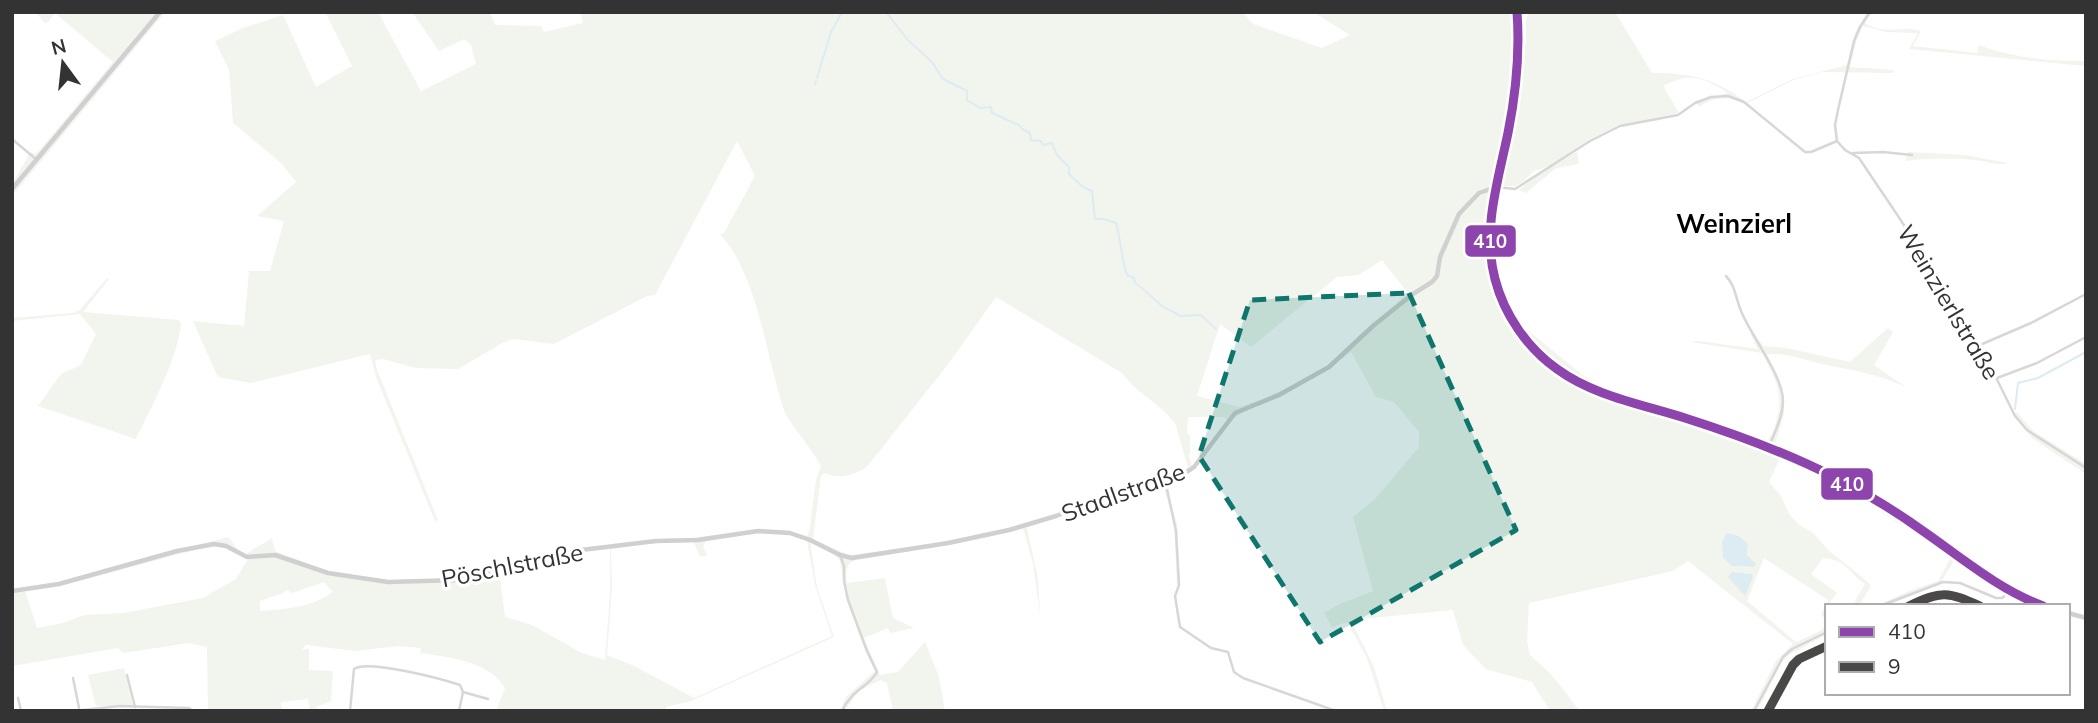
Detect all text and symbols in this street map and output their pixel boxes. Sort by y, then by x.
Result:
north arrow [28,28,98,98]
text: N [49,33,69,60]
district label: Weinzierl [1676,207,1792,240]
street label: Weinzierlstraße [1891,219,2007,385]
line badge: 410 [1464,224,1517,258]
text: 410 [1473,229,1507,253]
street label: Stadlstraße [1057,456,1189,528]
line badge: 410 [1820,467,1874,501]
text: 410 [1830,472,1864,496]
street label: Pöschlstraße [439,537,585,593]
legend [1825,604,2070,695]
text: 410 [1888,618,1926,644]
text: 9 [1888,653,1901,679]

